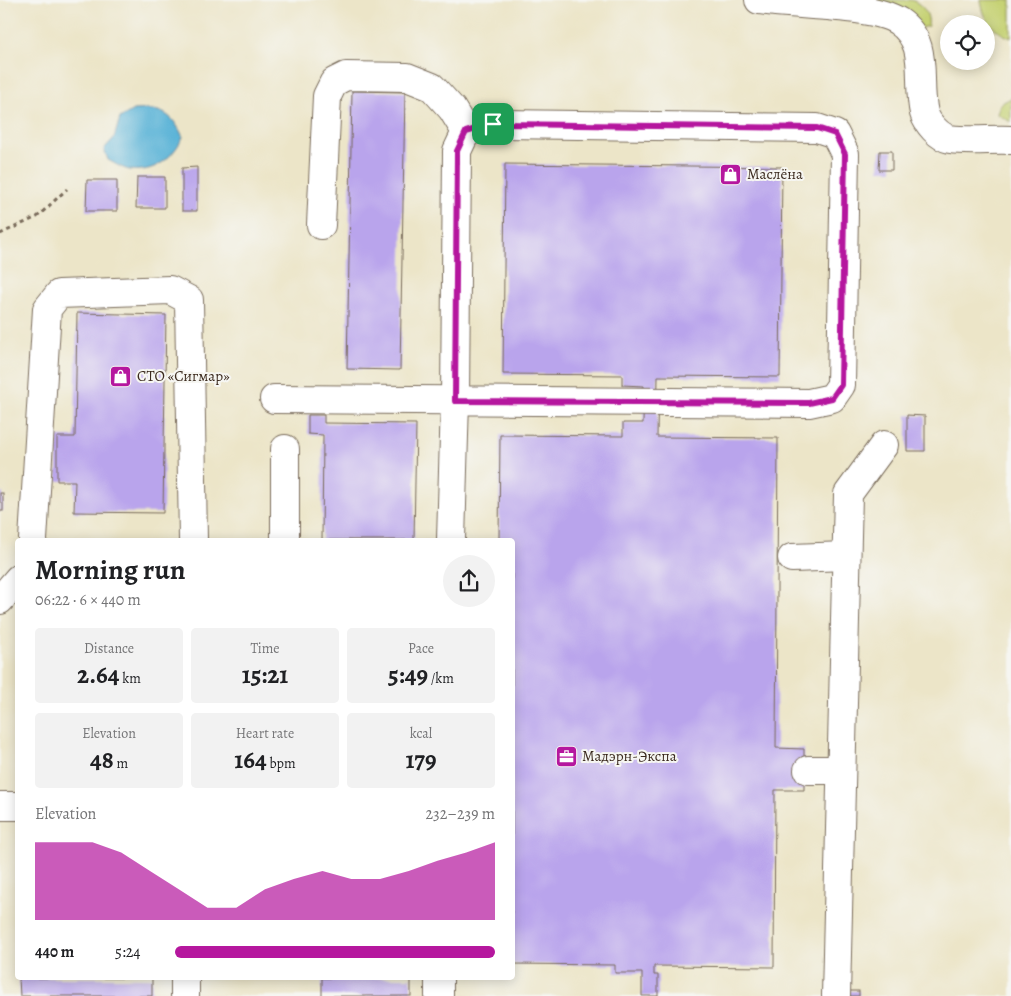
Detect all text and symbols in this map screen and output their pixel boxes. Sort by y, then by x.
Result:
map controls [940,15,995,70]
button: locate [940,15,995,70]
pin [472,103,514,145]
icon: arrive [479,110,507,138]
shop icon: Маслёна [719,162,743,186]
place label: Маслёна [747,164,803,184]
shop icon: СТО «Сигмар» [109,364,133,388]
place label: СТО «Сигмар» [137,366,230,386]
text: Morning run [35,551,185,589]
button: share [443,555,495,607]
text: 06:22 · 6 × 440 m [35,589,141,611]
text: Distance [84,639,134,658]
text: Time [250,639,280,658]
text: Pace [408,639,434,658]
text: 2.64 [77,658,120,692]
text: 15:21 [242,658,288,692]
text: 5:49 [388,658,428,692]
text: km [120,669,141,688]
text: /km [428,669,454,688]
text: Elevation [82,724,136,743]
text: Heart rate [236,724,294,743]
text: kcal [410,724,432,743]
text: 48 [90,743,114,777]
text: 164 [234,743,267,777]
text: 179 [405,743,437,777]
office icon: Мадэрн-Экспа [554,744,578,768]
place label: Мадэрн-Экспа [582,746,677,766]
text: m [114,754,128,773]
text: bpm [267,754,296,773]
text: Elevation [35,803,96,825]
text: 232–239 m [425,803,495,825]
text: 440 m [35,941,74,963]
text: 5:24 [115,941,141,963]

